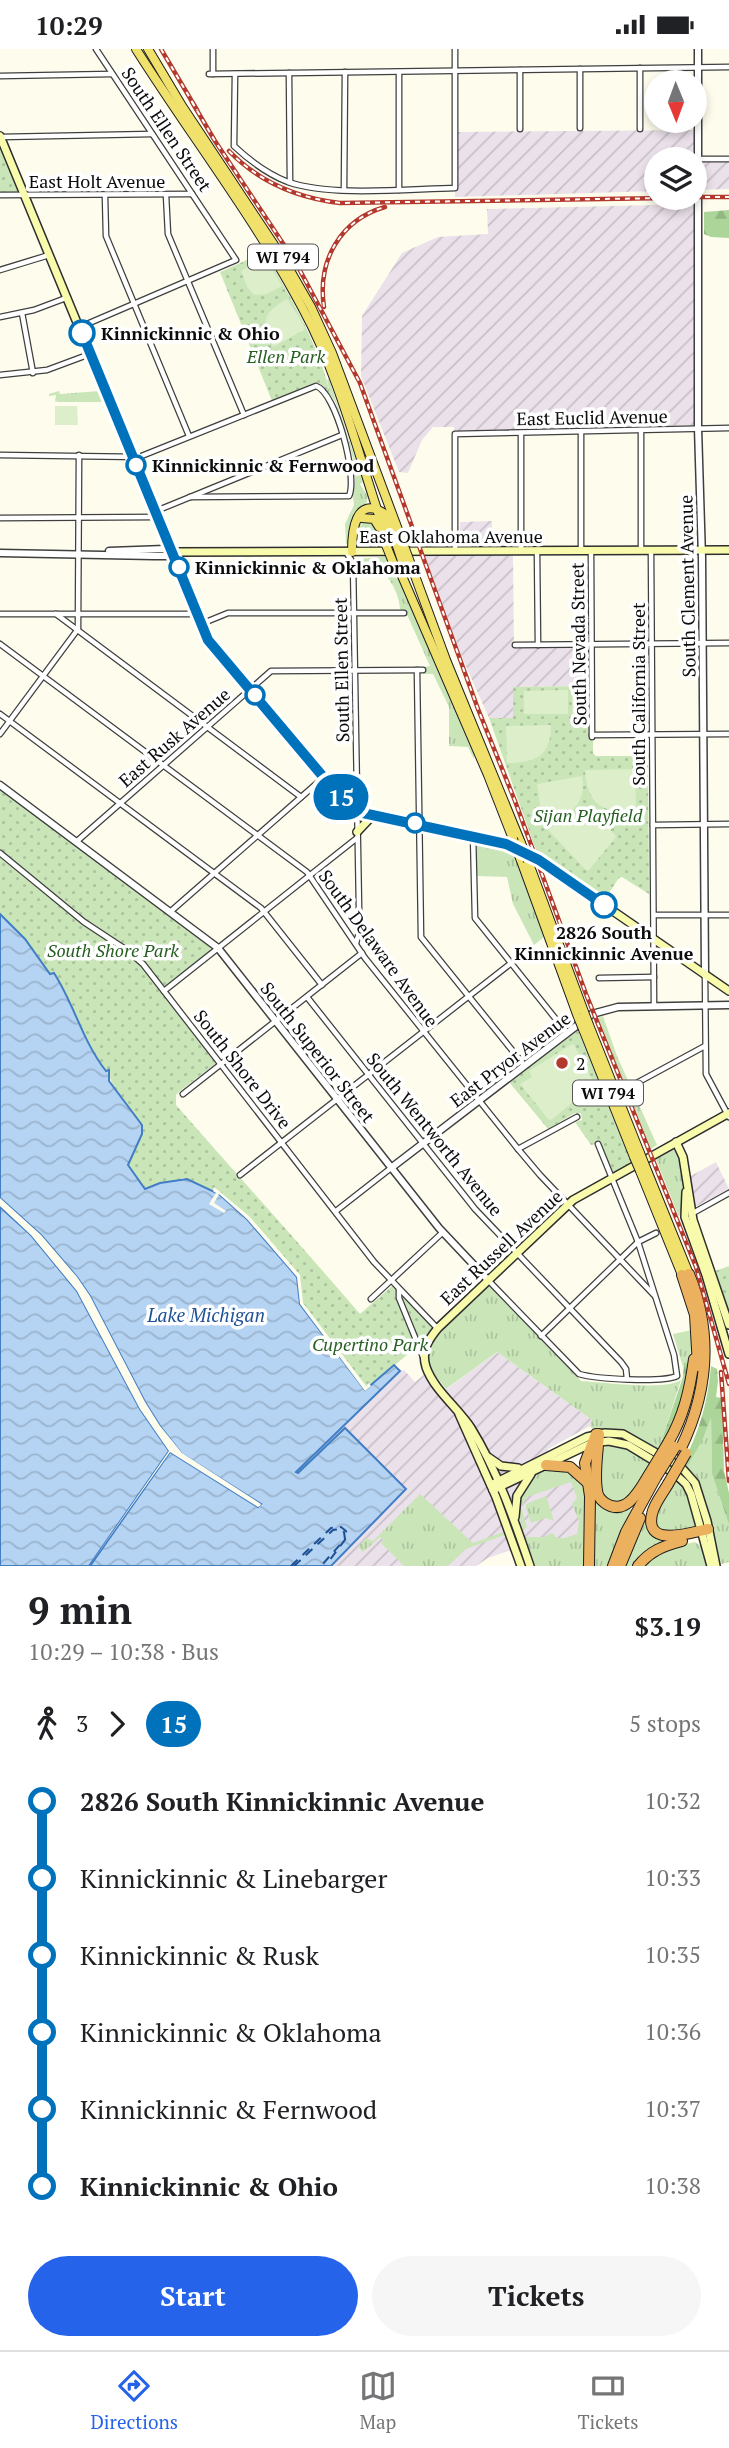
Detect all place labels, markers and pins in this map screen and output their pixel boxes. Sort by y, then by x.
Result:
marker: Kinnickinnic & Ohio [69,320,95,346]
place label: Kinnickinnic & Ohio [101,321,280,345]
place label: Kinnickinnic & Fernwood [152,453,374,477]
marker: Kinnickinnic & Fernwood [126,455,146,475]
place label: Kinnickinnic & Oklahoma [195,555,421,579]
marker: Kinnickinnic & Oklahoma [169,557,189,577]
unlabelled marker [245,685,265,705]
unlabelled marker [405,813,425,833]
marker: 2826 South Kinnickinnic Avenue [591,892,617,918]
place label: 2826 South Kinnickinnic Avenue [515,920,694,965]
place label: 2 [576,1051,586,1075]
marker: 2 [554,1055,570,1071]

